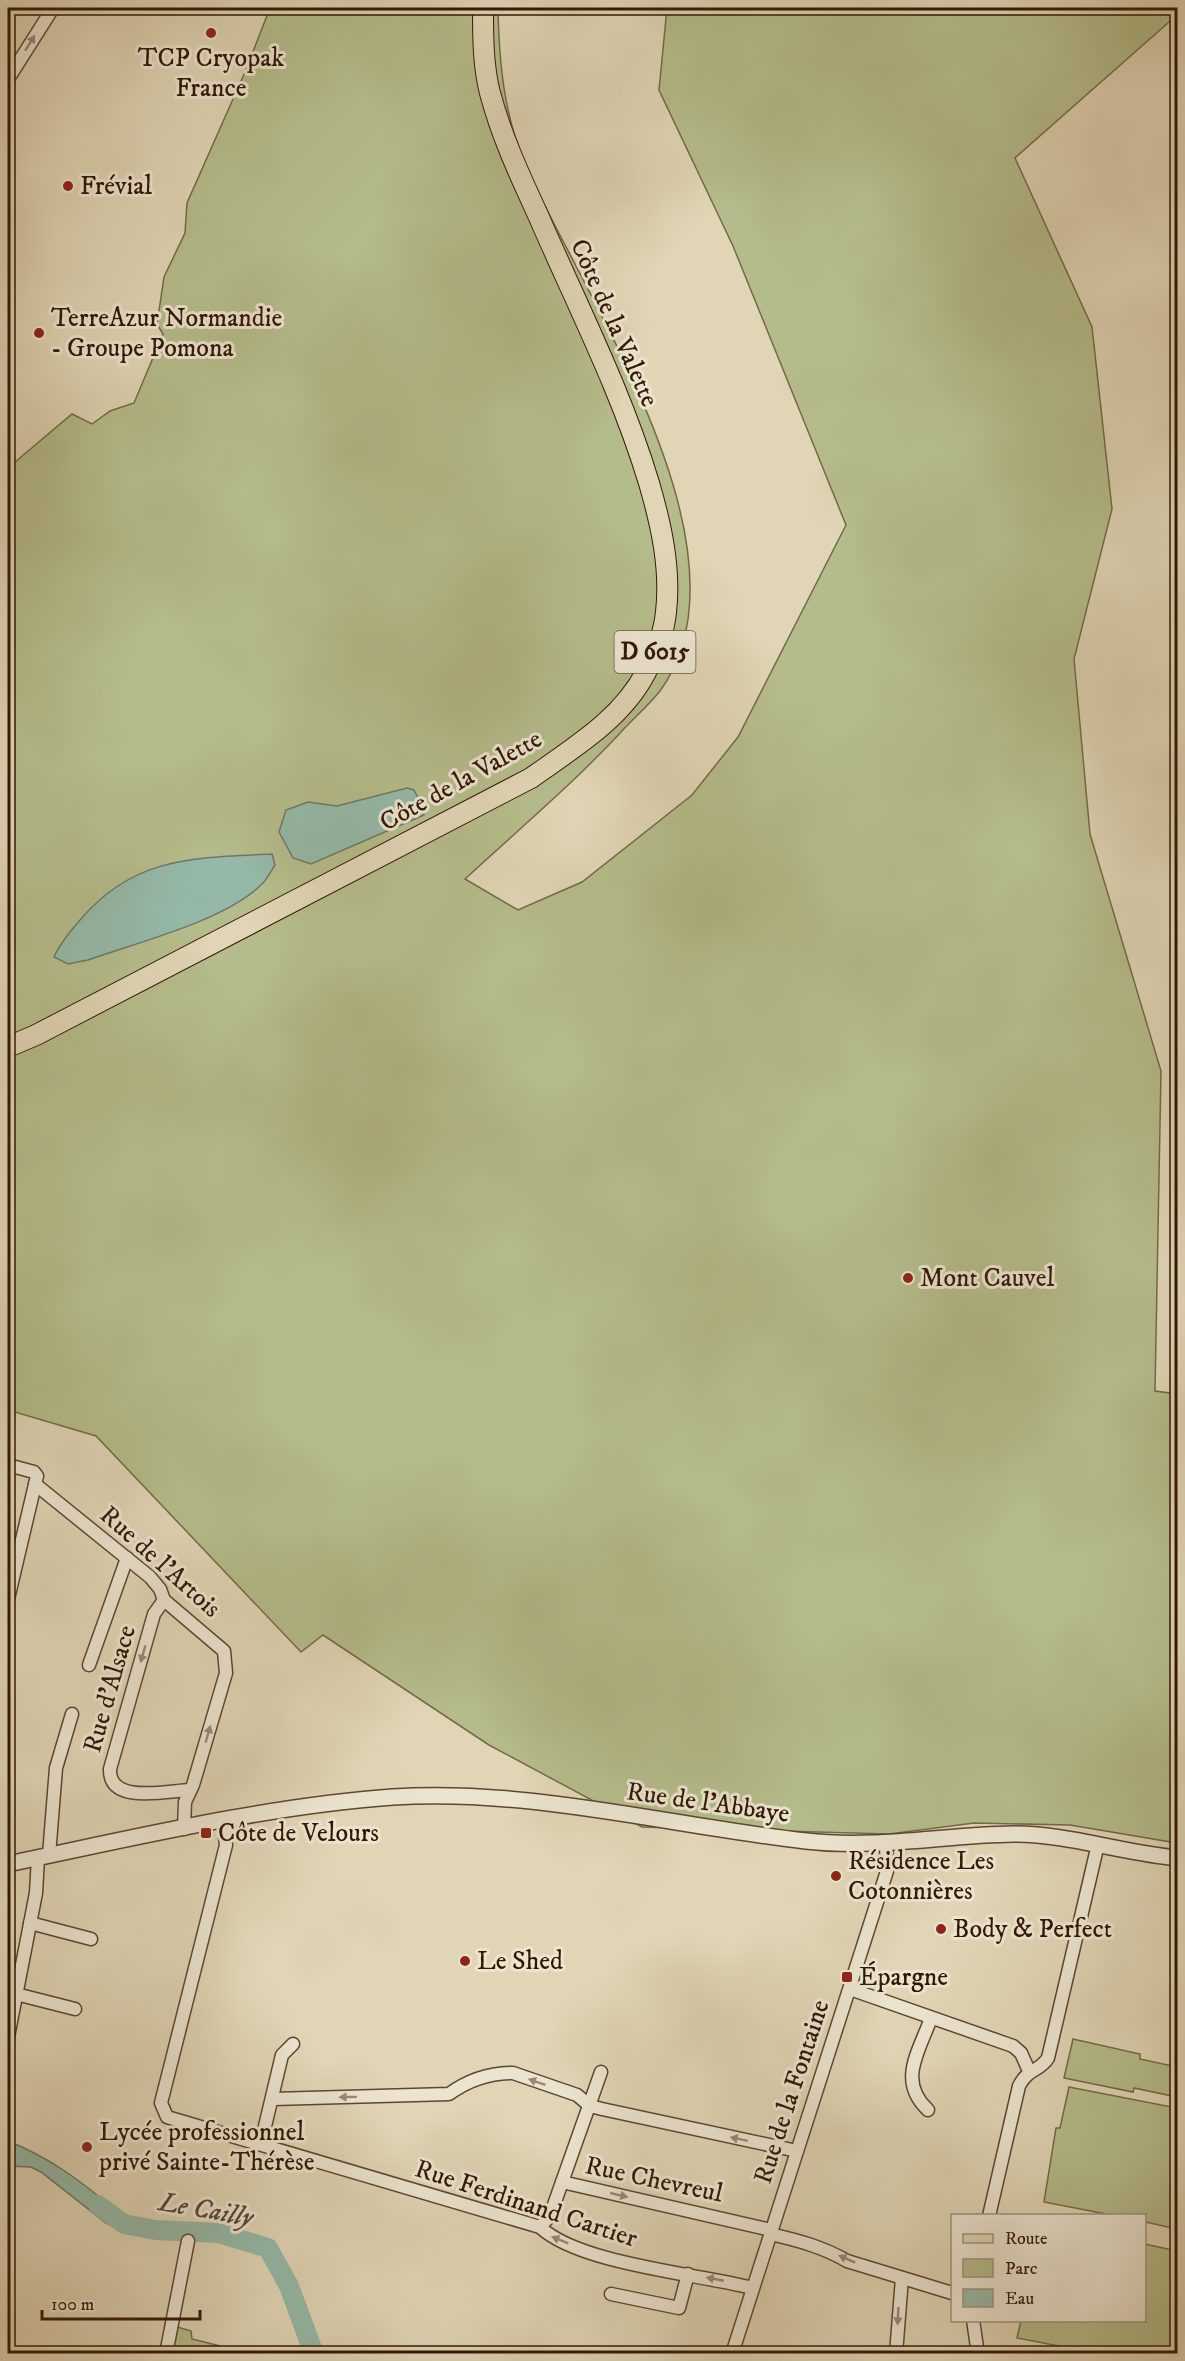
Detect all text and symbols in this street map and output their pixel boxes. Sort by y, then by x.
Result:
marker: TCP Cryopak France [204,26,218,40]
one-way arrow [25,35,36,51]
place label: TCP Cryopak France [138,42,284,105]
place label: Frévial [80,170,152,203]
marker: Frévial [61,179,75,193]
street label: Côte de la Valette [562,234,666,412]
place label: TerreAzur Normandie - Groupe Pomona [51,302,282,365]
marker: TerreAzur Normandie - Groupe Pomona [32,326,46,340]
road number: D 6015 [614,631,696,673]
street label: Côte de la Valette [374,723,548,839]
place label: Mont Cauvel [920,1262,1054,1295]
marker: Mont Cauvel [901,1271,915,1285]
street label: Rue de l'Artois [93,1499,227,1625]
street label: Rue d'Alsace [76,1621,144,1757]
one-way arrow [138,1645,147,1663]
one-way arrow [204,1725,213,1743]
street label: Rue de l'Abbaye [624,1775,792,1831]
place label: Côte de Velours [218,1817,379,1850]
marker: Côte de Velours [199,1826,213,1840]
place label: Résidence Les Cotonnières [848,1845,994,1908]
marker: Résidence Les Cotonnières [829,1869,843,1883]
place label: Body & Perfect [953,1913,1112,1946]
marker: Body & Perfect [934,1922,948,1936]
place label: Le Shed [477,1945,563,1978]
marker: Le Shed [458,1954,472,1968]
place label: Épargne [859,1961,948,1994]
marker: Épargne [840,1970,854,1984]
street label: Rue de la Fontaine [747,1996,837,2188]
one-way arrow [528,2076,546,2086]
one-way arrow [339,2092,358,2101]
place label: Lycée professionnel privé Sainte-Thérèse [98,2116,314,2179]
one-way arrow [730,2134,749,2143]
marker: Lycée professionnel privé Sainte-Thérèse [80,2140,94,2154]
street label: Rue Chevreul [582,2149,726,2211]
street label: Rue Ferdinand Cartier [411,2153,642,2256]
water label: Le Cailly [154,2185,257,2235]
one-way arrow [610,2191,629,2200]
legend [951,2214,1146,2322]
text: Route [1005,2228,1048,2250]
one-way arrow [551,2235,569,2245]
one-way arrow [838,2255,855,2264]
text: Parc [1005,2258,1038,2280]
one-way arrow [705,2274,724,2283]
scale bar [42,2283,200,2321]
text: Eau [1005,2288,1034,2310]
text: 100 m [51,2294,94,2316]
one-way arrow [894,2306,903,2325]

